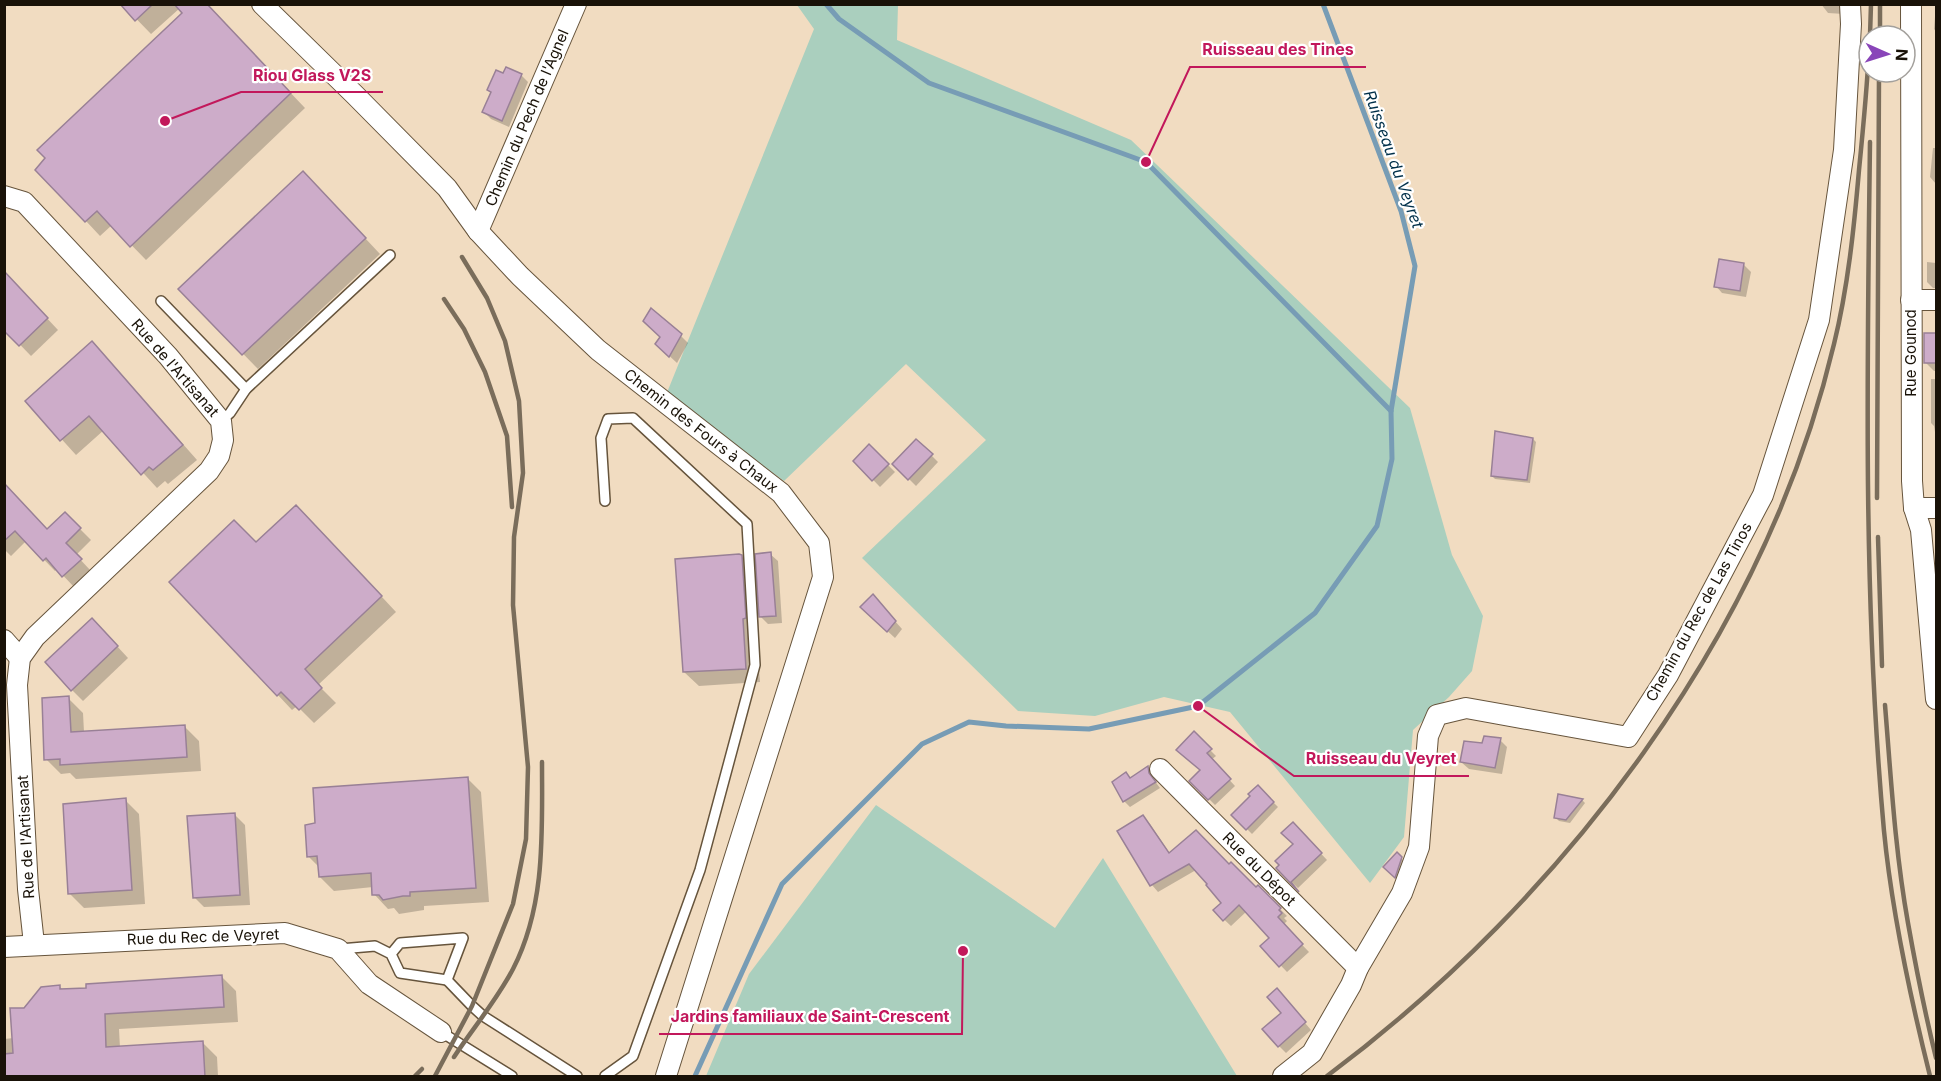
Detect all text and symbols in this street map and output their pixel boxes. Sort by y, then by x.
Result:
north arrow [1857,24,1917,84]
street label: Chemin du Pech de l'Agnel [481,26,572,209]
callout: Ruisseau des Tines [1190,33,1366,67]
text: Ruisseau des Tines [1202,39,1354,59]
text: N [1892,48,1912,61]
callout: Riou Glass V2S [241,58,383,92]
text: Riou Glass V2S [253,65,371,85]
water label: Ruisseau du Veyret [1360,87,1429,232]
street label: Rue Gounod [1901,309,1920,397]
street label: Rue de l'Artisanat [128,315,223,421]
street label: Chemin des Fours à Chaux [620,365,782,497]
street label: Chemin du Rec de Las Tinos [1641,519,1756,705]
callout: Ruisseau du Veyret [1294,742,1469,776]
text: Ruisseau du Veyret [1306,748,1456,768]
street label: Rue de l'Artisanat [13,775,38,899]
street label: Rue du Dépot [1219,828,1300,910]
street label: Rue du Rec de Veyret [126,924,280,949]
callout: Jardins familiaux de Saint-Crescent [659,1000,962,1034]
text: Jardins familiaux de Saint-Crescent [671,1006,950,1026]

